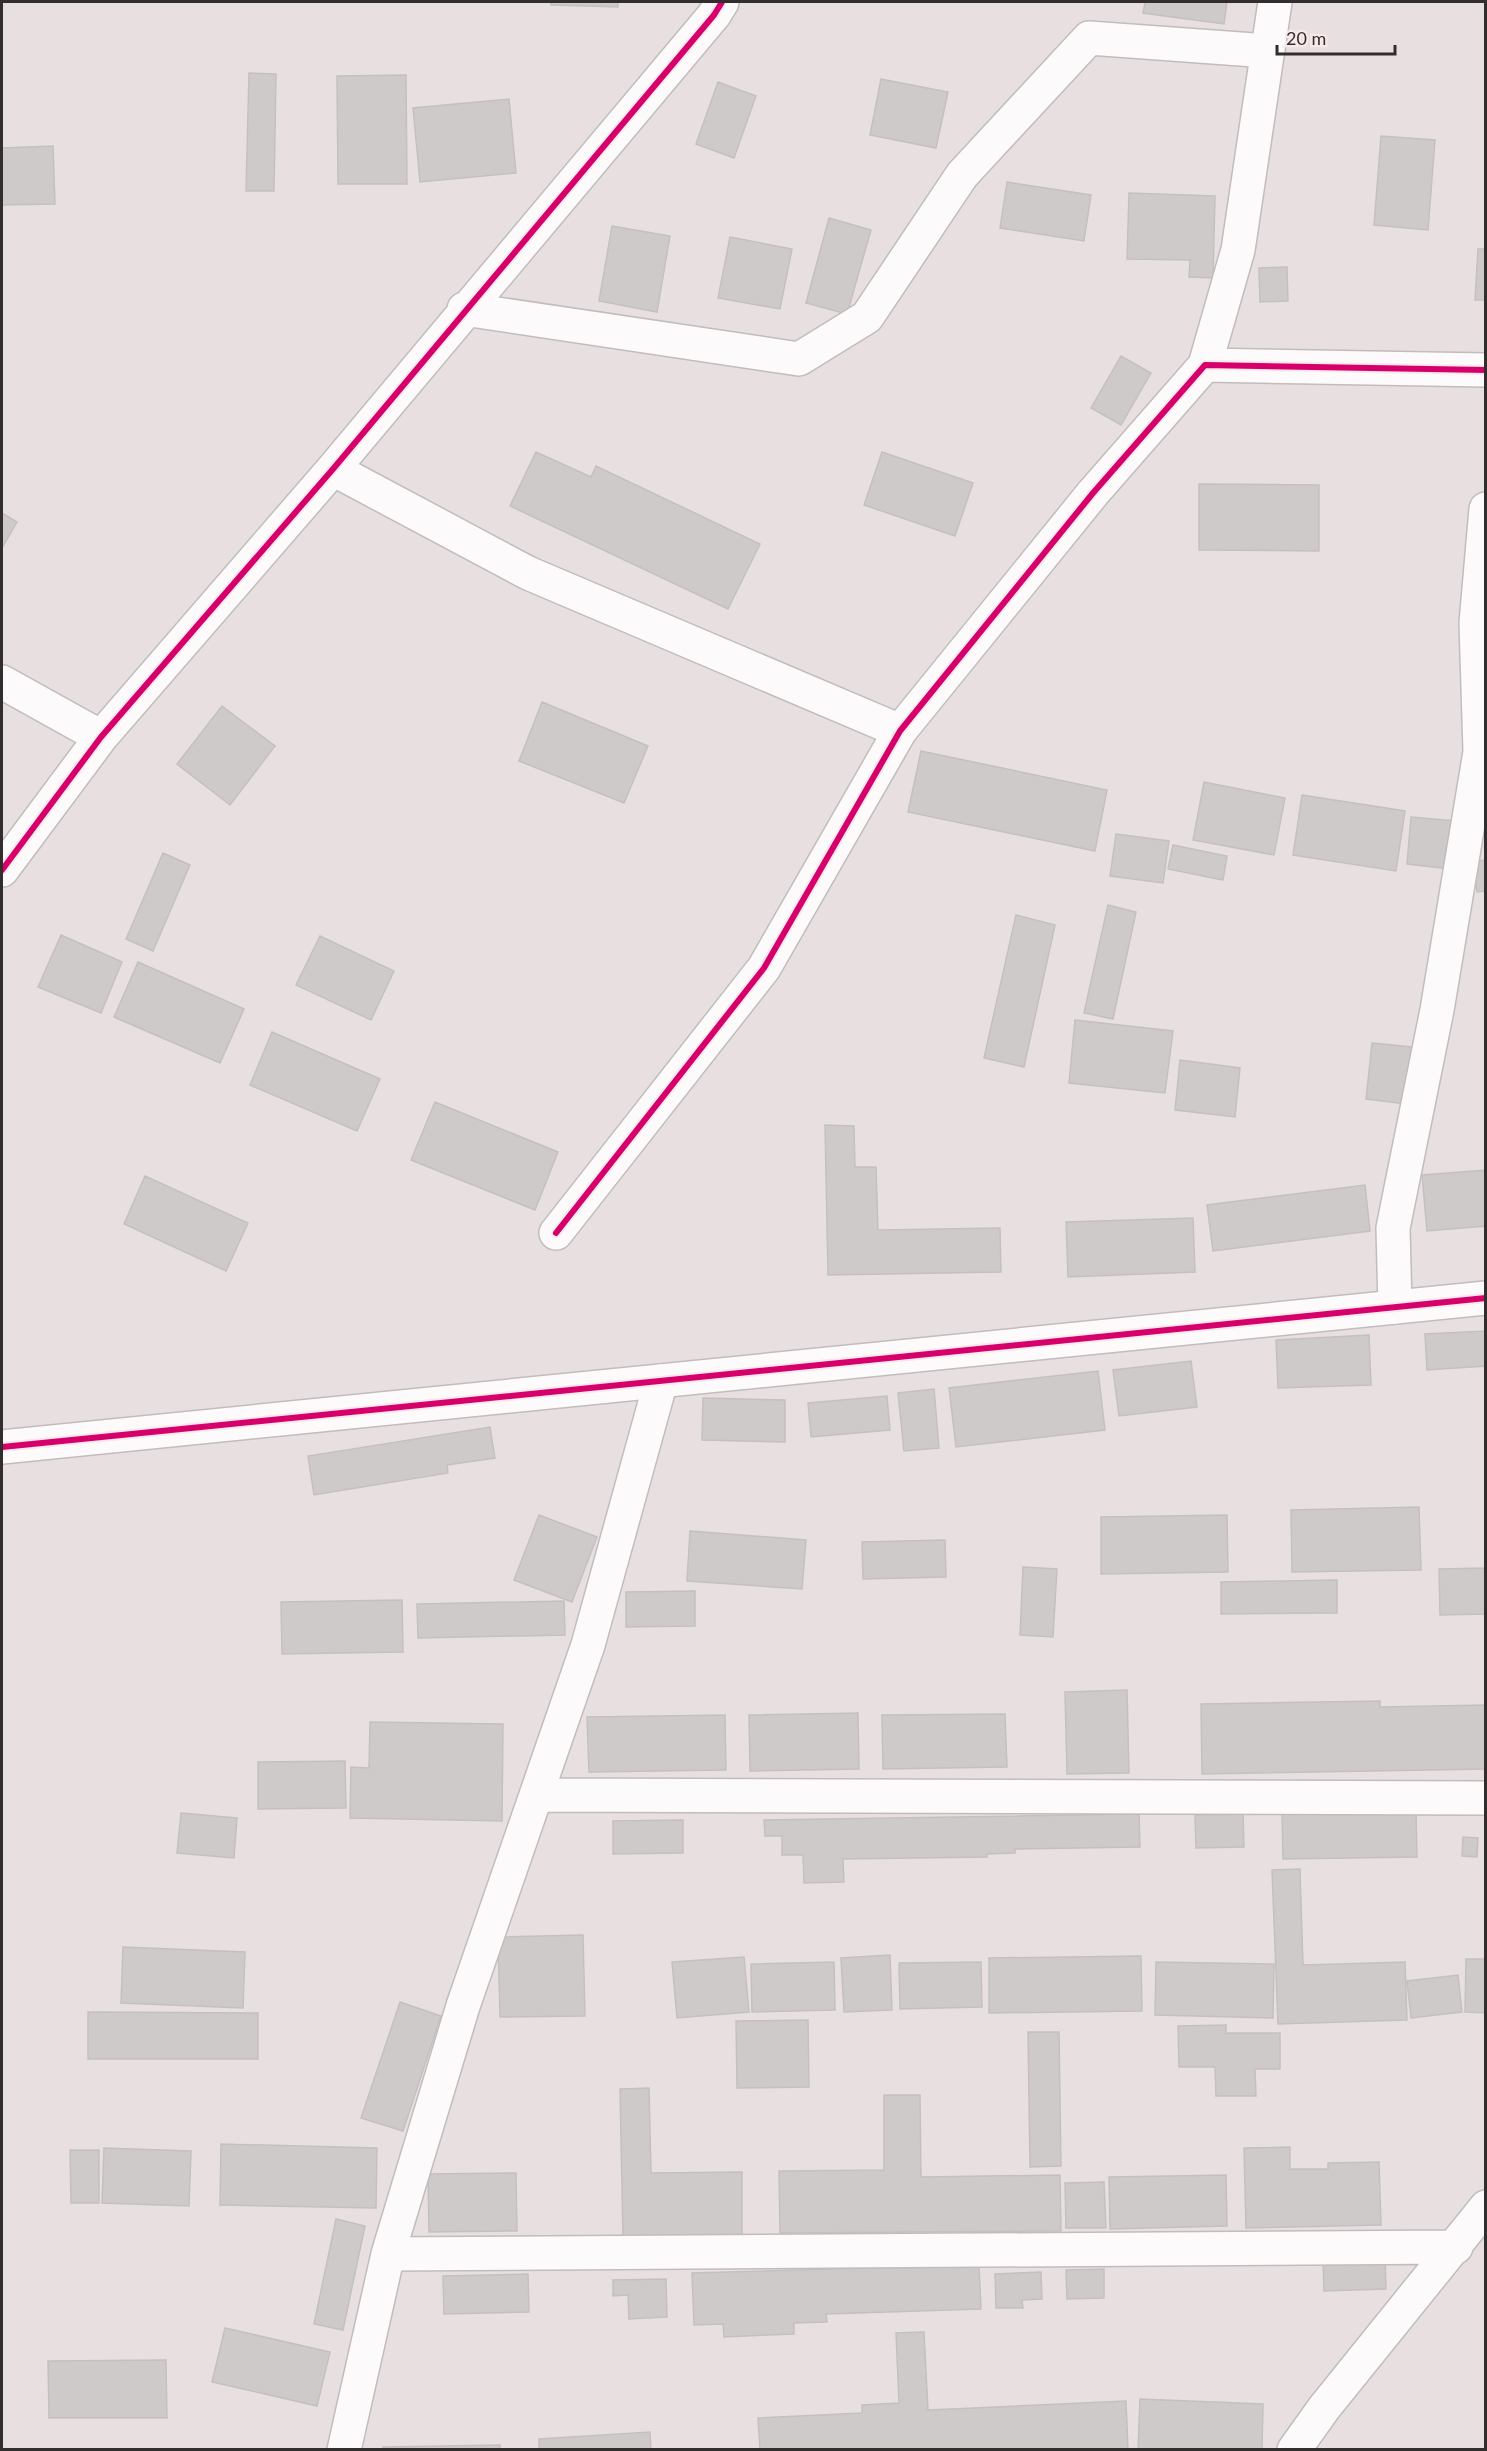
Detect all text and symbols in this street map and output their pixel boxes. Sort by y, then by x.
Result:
scale bar [1277,18,1396,56]
text: 20 m [1286,27,1326,49]

